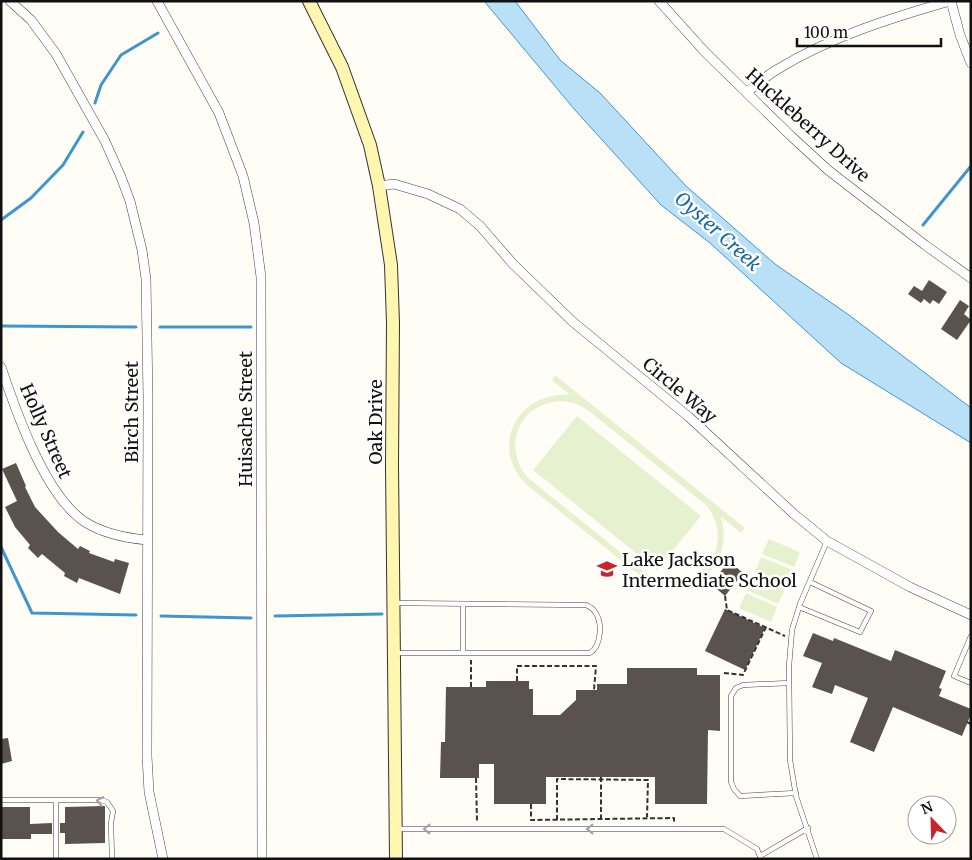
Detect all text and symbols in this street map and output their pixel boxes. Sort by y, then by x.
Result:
scale bar [797,15,941,47]
text: 100 m [804,23,848,42]
street label: Huckleberry Drive [741,63,875,187]
water label: Oyster Creek [670,186,766,276]
street label: Huisache Street [234,351,257,487]
street label: Circle Way [638,352,722,428]
street label: Birch Street [120,361,143,463]
street label: Oak Drive [364,379,387,465]
street label: Holly Street [15,380,77,482]
place label: Lake Jackson Intermediate School [622,548,797,592]
school or university icon: Lake Jackson Intermediate School [596,558,618,580]
north arrow [907,795,957,845]
one-way arrow [96,797,104,807]
text: N [918,798,936,818]
one-way arrow [423,824,431,834]
one-way arrow [586,824,594,834]

